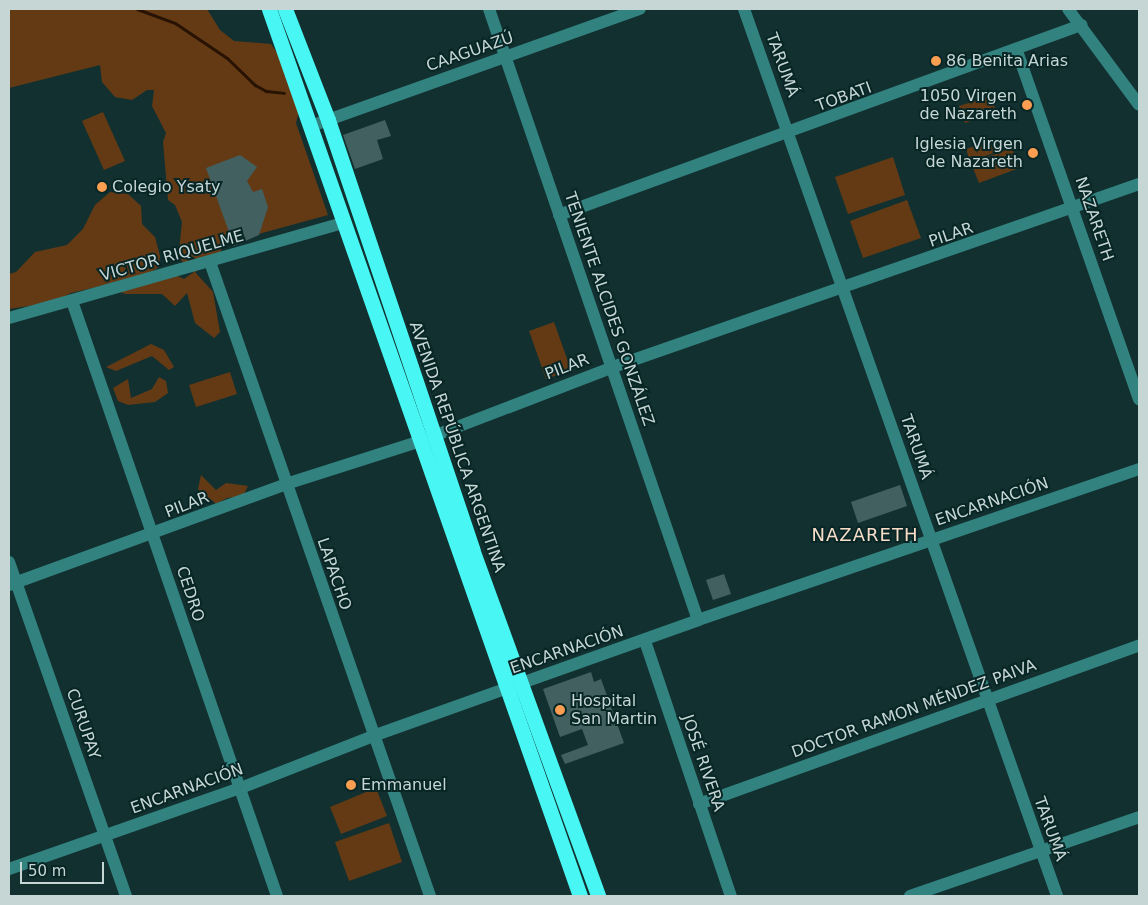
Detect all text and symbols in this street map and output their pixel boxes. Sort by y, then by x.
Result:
street label: CAAGUAZÚ [424,28,516,76]
street label: TARUMÁ [762,30,802,100]
place label: 86 Benita Arias [946,51,1068,71]
marker: 86 Benita Arias [930,55,942,67]
street label: TOBATI [814,78,874,116]
place label: 1050 Virgen de Nazareth [919,86,1017,124]
marker: 1050 Virgen de Nazareth [1021,99,1033,111]
place label: Iglesia Virgen de Nazareth [915,134,1023,172]
marker: Iglesia Virgen de Nazareth [1027,147,1039,159]
street label: NAZARETH [1071,174,1117,264]
place label: Colegio Ysaty [112,177,220,197]
marker: Colegio Ysaty [96,181,108,193]
street label: TENIENTE ALCIDES GONZÁLEZ [560,190,658,428]
street label: PILAR [926,218,976,252]
street label: VICTOR RIQUELME [98,226,246,286]
street label: AVENIDA REPÚBLICA ARGENTINA [405,319,509,575]
street label: PILAR [542,350,592,384]
street label: TARUMÁ [896,412,936,482]
street label: ENCARNACIÓN [933,474,1051,530]
street label: PILAR [162,488,212,522]
district label: NAZARETH [811,524,919,546]
street label: LAPACHO [313,535,355,613]
street label: CEDRO [172,564,208,624]
street label: ENCARNACIÓN [508,622,626,678]
street label: DOCTOR RAMON MÉNDEZ PAIVA [789,656,1039,762]
street label: CURUPAY [62,686,104,762]
place label: Hospital San Martin [571,691,657,729]
marker: Hospital San Martin [553,703,567,717]
street label: JOSÉ RIVERA [677,712,729,814]
street label: ENCARNACIÓN [128,760,246,818]
place label: Emmanuel [361,775,447,795]
marker: Emmanuel [345,779,357,791]
street label: TARUMÁ [1030,794,1070,864]
scale bar [22,852,106,884]
text: 50 m [28,862,66,880]

